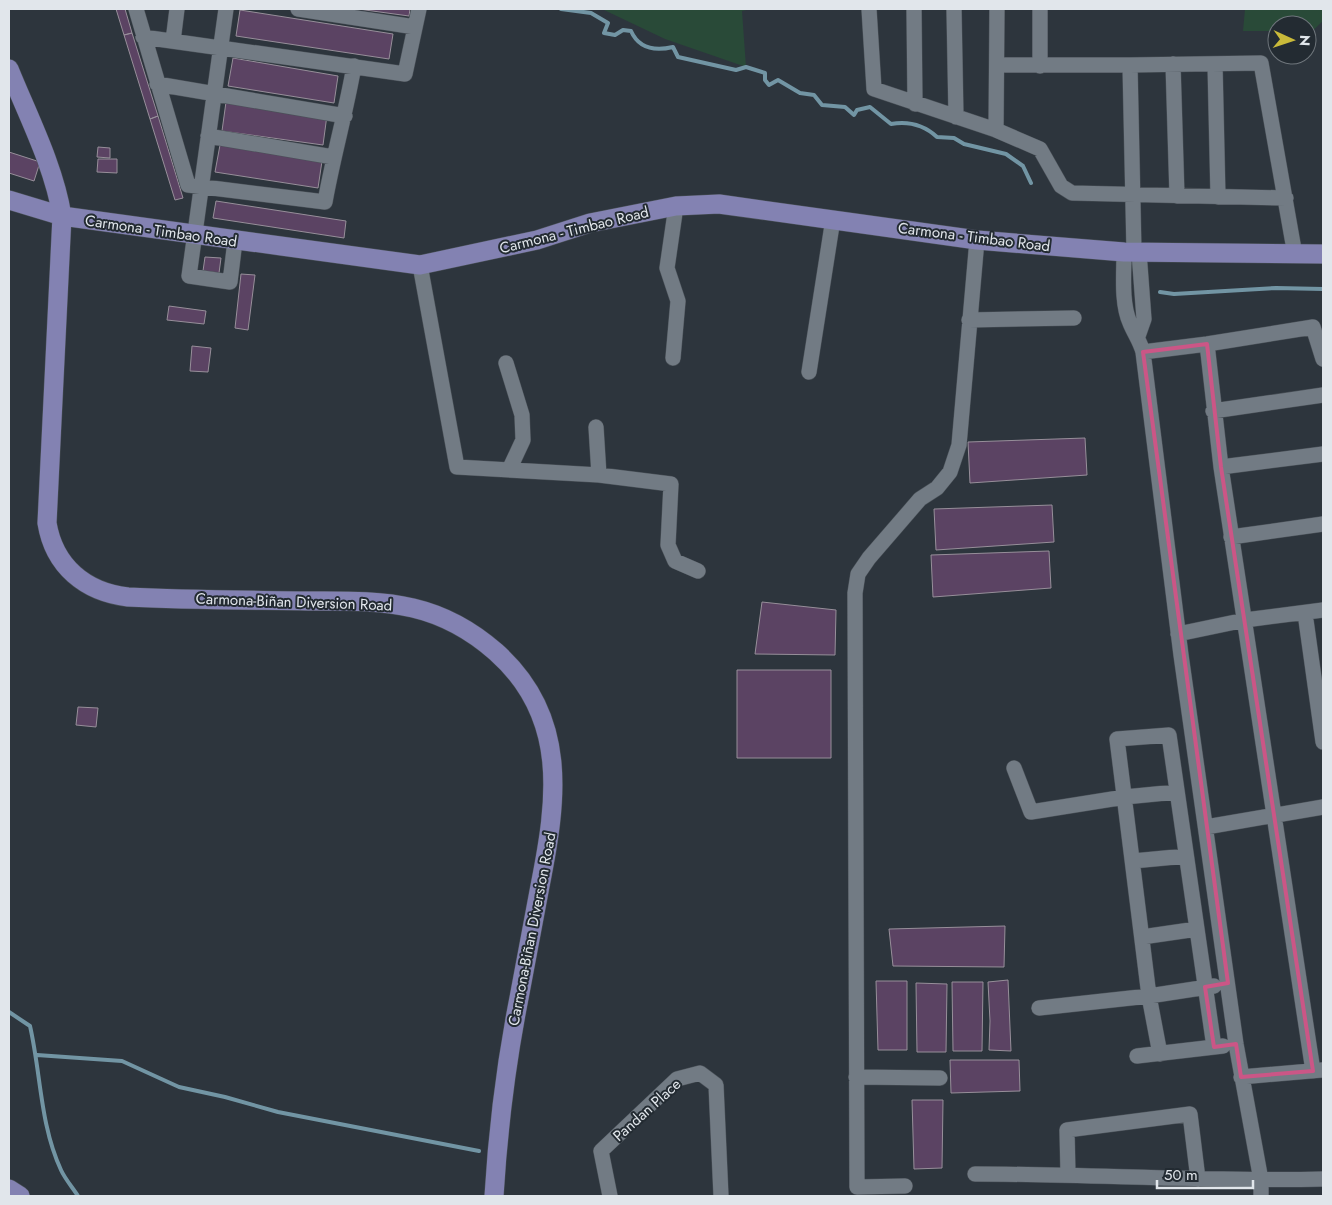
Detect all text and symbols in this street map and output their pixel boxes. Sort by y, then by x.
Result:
north arrow [1267,15,1317,65]
text: N [1295,35,1315,47]
street label: Carmona - Timbao Road [497,201,651,259]
street label: Carmona - Timbao Road [84,209,238,253]
street label: Carmona - Timbao Road [897,217,1051,257]
street label: Carmona-Biñan Diversion Road [195,588,393,616]
street label: Carmona-Biñan Diversion Road [502,830,562,1028]
street label: Pandan Place [608,1073,686,1147]
scale bar [1157,1158,1253,1190]
text: 50 m [1164,1164,1198,1186]

